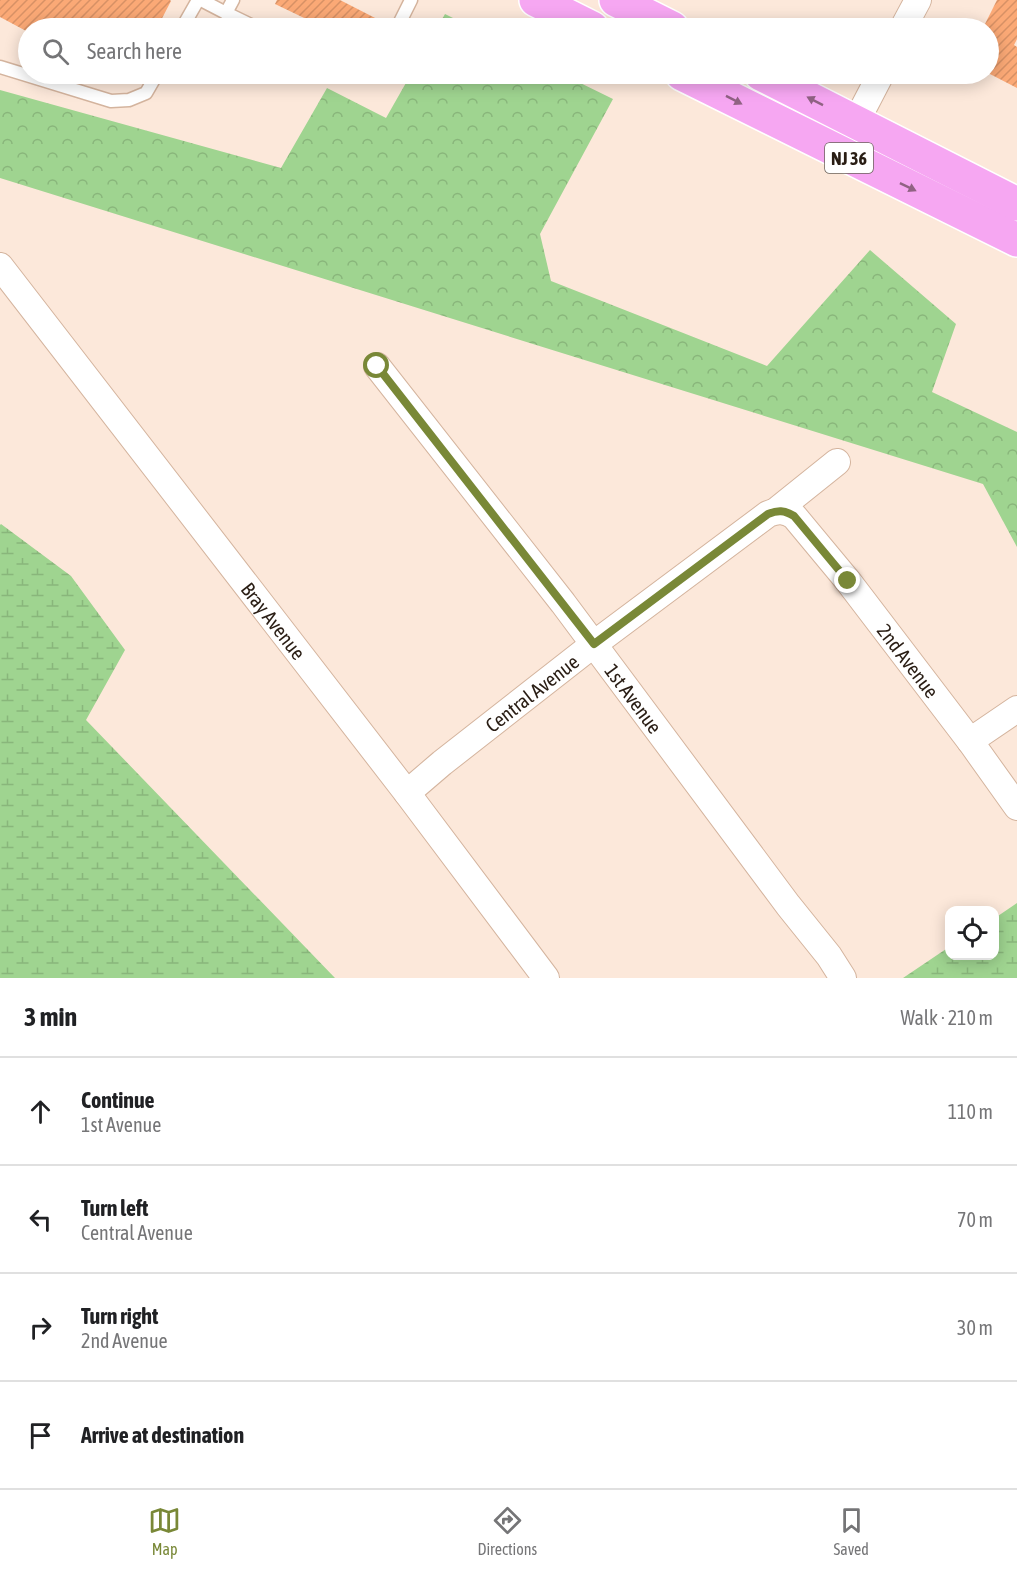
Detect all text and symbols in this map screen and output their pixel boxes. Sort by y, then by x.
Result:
search box [18,18,999,84]
icon: search [39,35,72,68]
text: Search here [87,38,182,64]
one-way arrow [725,95,742,105]
one-way arrow [807,97,824,106]
road number: NJ 36 [825,143,873,173]
one-way arrow [900,182,917,192]
route start [363,352,389,378]
route end [834,567,860,593]
street label: Bray Avenue [237,578,311,663]
street label: 2nd Avenue [873,619,944,702]
street label: Central Avenue [481,649,583,736]
street label: 1st Avenue [601,659,667,737]
map controls [945,906,999,960]
button: locate [945,906,999,960]
text: 3 min [24,1002,77,1032]
text: Walk · 210 m [901,1006,993,1029]
text: Continue [81,1087,155,1113]
icon: ahead [24,1095,57,1128]
text: 110 m [948,1100,993,1123]
text: 1st Avenue [81,1113,161,1136]
text: Turn left [81,1195,148,1221]
icon: left [24,1203,57,1236]
text: 70 m [957,1208,993,1231]
text: Central Avenue [81,1221,193,1244]
text: Turn right [81,1303,158,1329]
icon: right [24,1311,57,1344]
text: 30 m [957,1316,993,1339]
text: 2nd Avenue [81,1329,168,1352]
icon: arrive [24,1419,57,1452]
text: Arrive at destination [81,1422,244,1448]
tab: Map [148,1504,181,1558]
tab: Directions [477,1504,537,1558]
tab: Saved [833,1504,869,1558]

